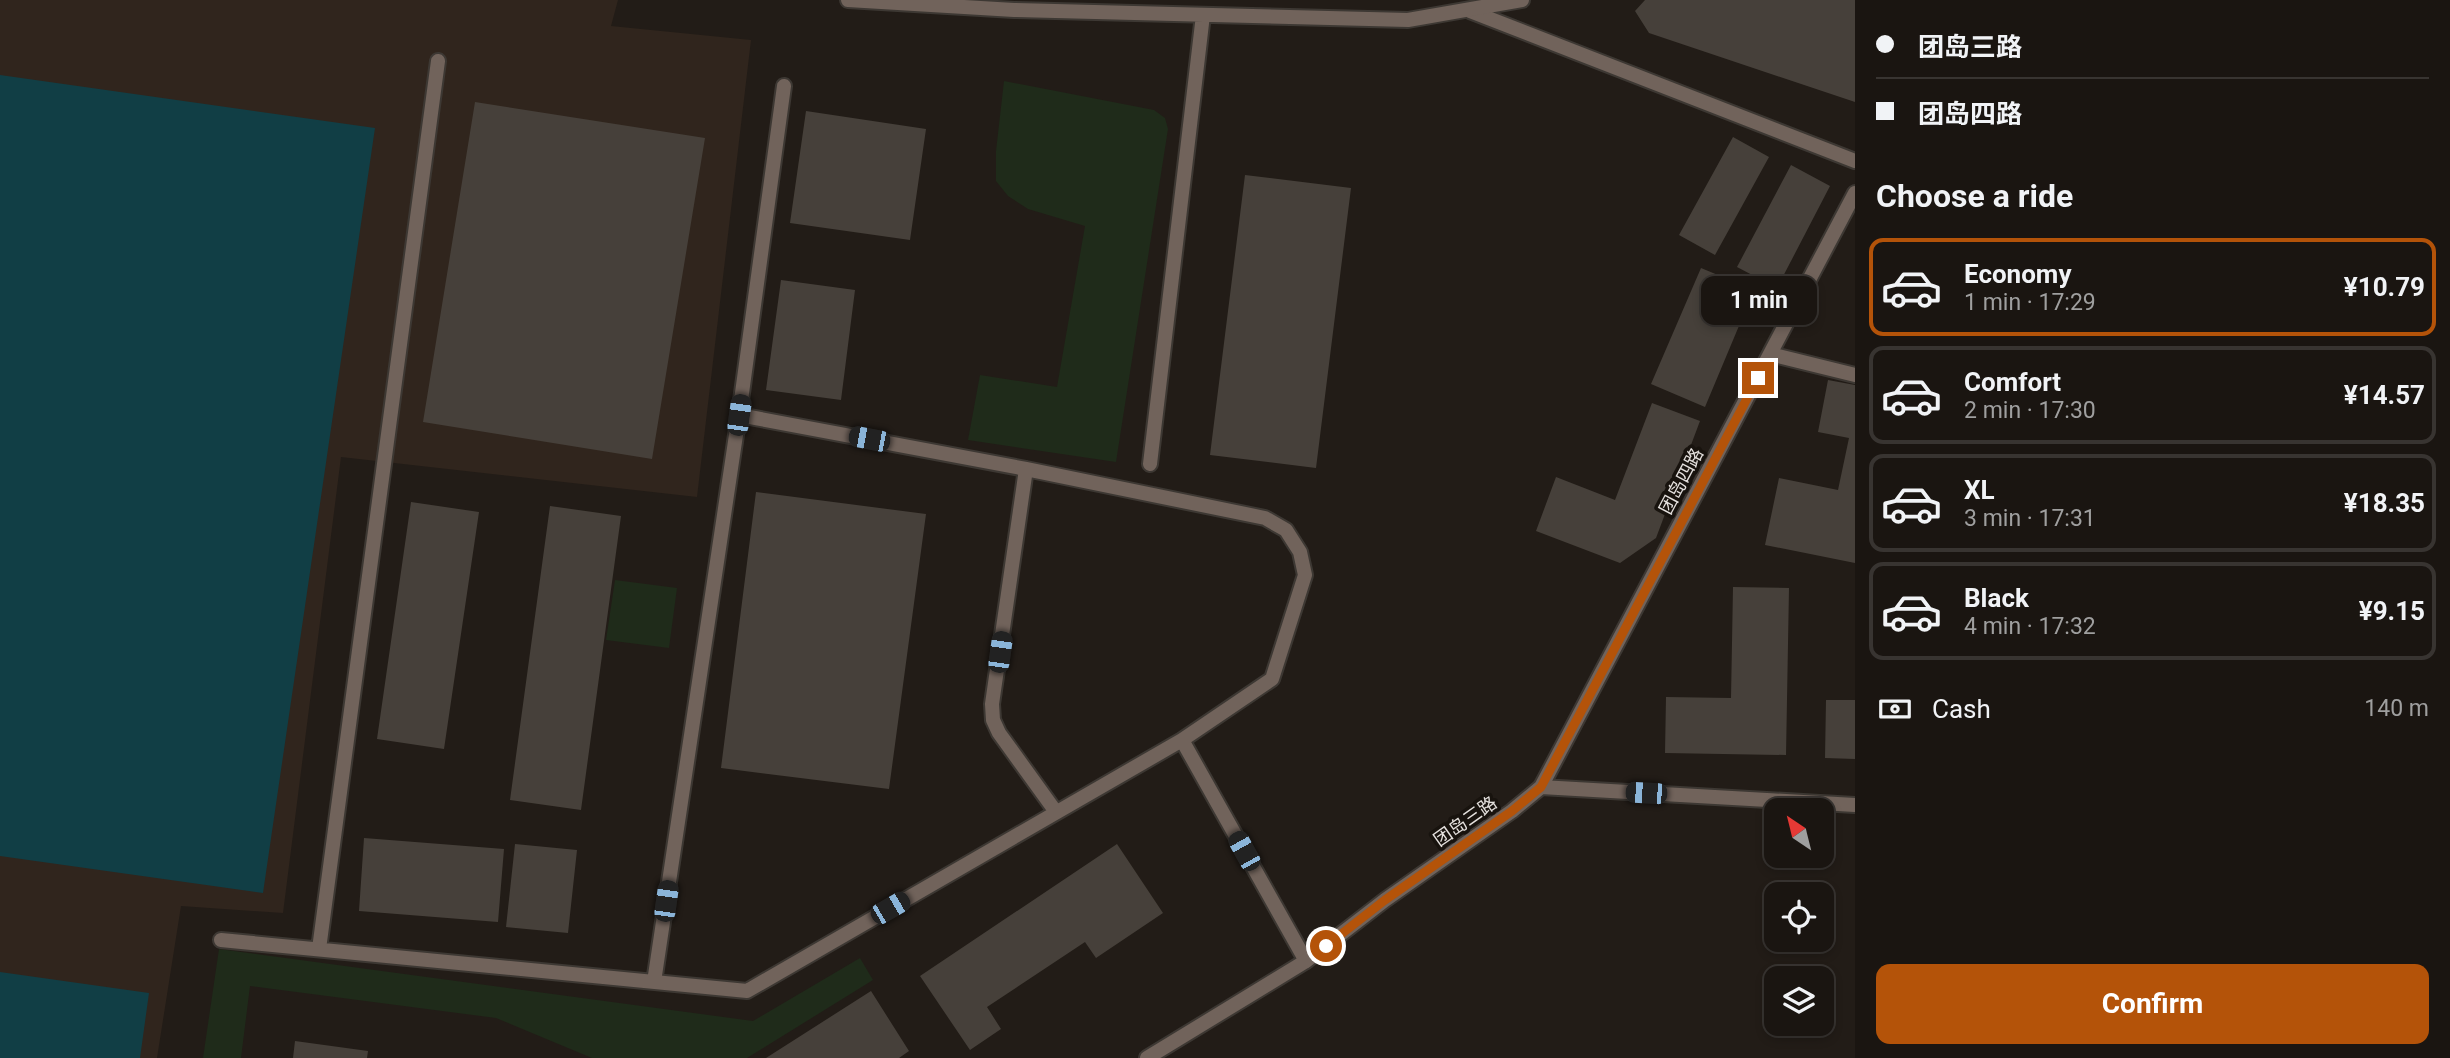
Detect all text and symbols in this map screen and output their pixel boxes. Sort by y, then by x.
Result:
text: 团岛三路 [1918,32,2022,62]
text: 团岛四路 [1918,99,2022,129]
text: Choose a ride [1876,177,2073,215]
icon: car [1880,256,1943,319]
text: Economy [1964,259,2071,289]
text: ¥10.79 [2344,272,2425,302]
callout: 1 min [1700,276,1816,326]
text: 1 min [1730,287,1788,314]
text: 1 min · 17:29 [1964,289,2096,316]
route end [1742,362,1774,394]
icon: car [1880,364,1943,427]
text: Comfort [1964,367,2061,397]
text: ¥14.57 [2344,380,2425,410]
car [726,393,753,437]
text: 2 min · 17:30 [1964,397,2096,424]
car [847,425,892,453]
street label: 团岛四路 [1655,444,1707,518]
icon: car [1880,472,1943,535]
text: XL [1964,475,1995,505]
text: ¥18.35 [2344,488,2425,518]
text: 3 min · 17:31 [1964,505,2096,532]
icon: car [1880,580,1943,643]
text: Black [1964,583,2029,613]
text: ¥9.15 [2359,596,2425,626]
text: 4 min · 17:32 [1964,613,2096,640]
car [987,630,1014,674]
icon: cash [1876,690,1914,728]
text: Cash [1932,694,1991,724]
text: 140 m [2364,695,2429,722]
car [1625,781,1668,805]
street label: 团岛三路 [1429,792,1501,850]
north arrow [1764,798,1834,868]
map controls [1764,798,1834,1036]
car [1225,828,1264,874]
car [653,879,680,923]
button: locate [1764,882,1834,952]
car [867,888,914,928]
route start [1310,930,1342,962]
button: Confirm [1876,964,2429,1044]
button: layers [1764,966,1834,1036]

